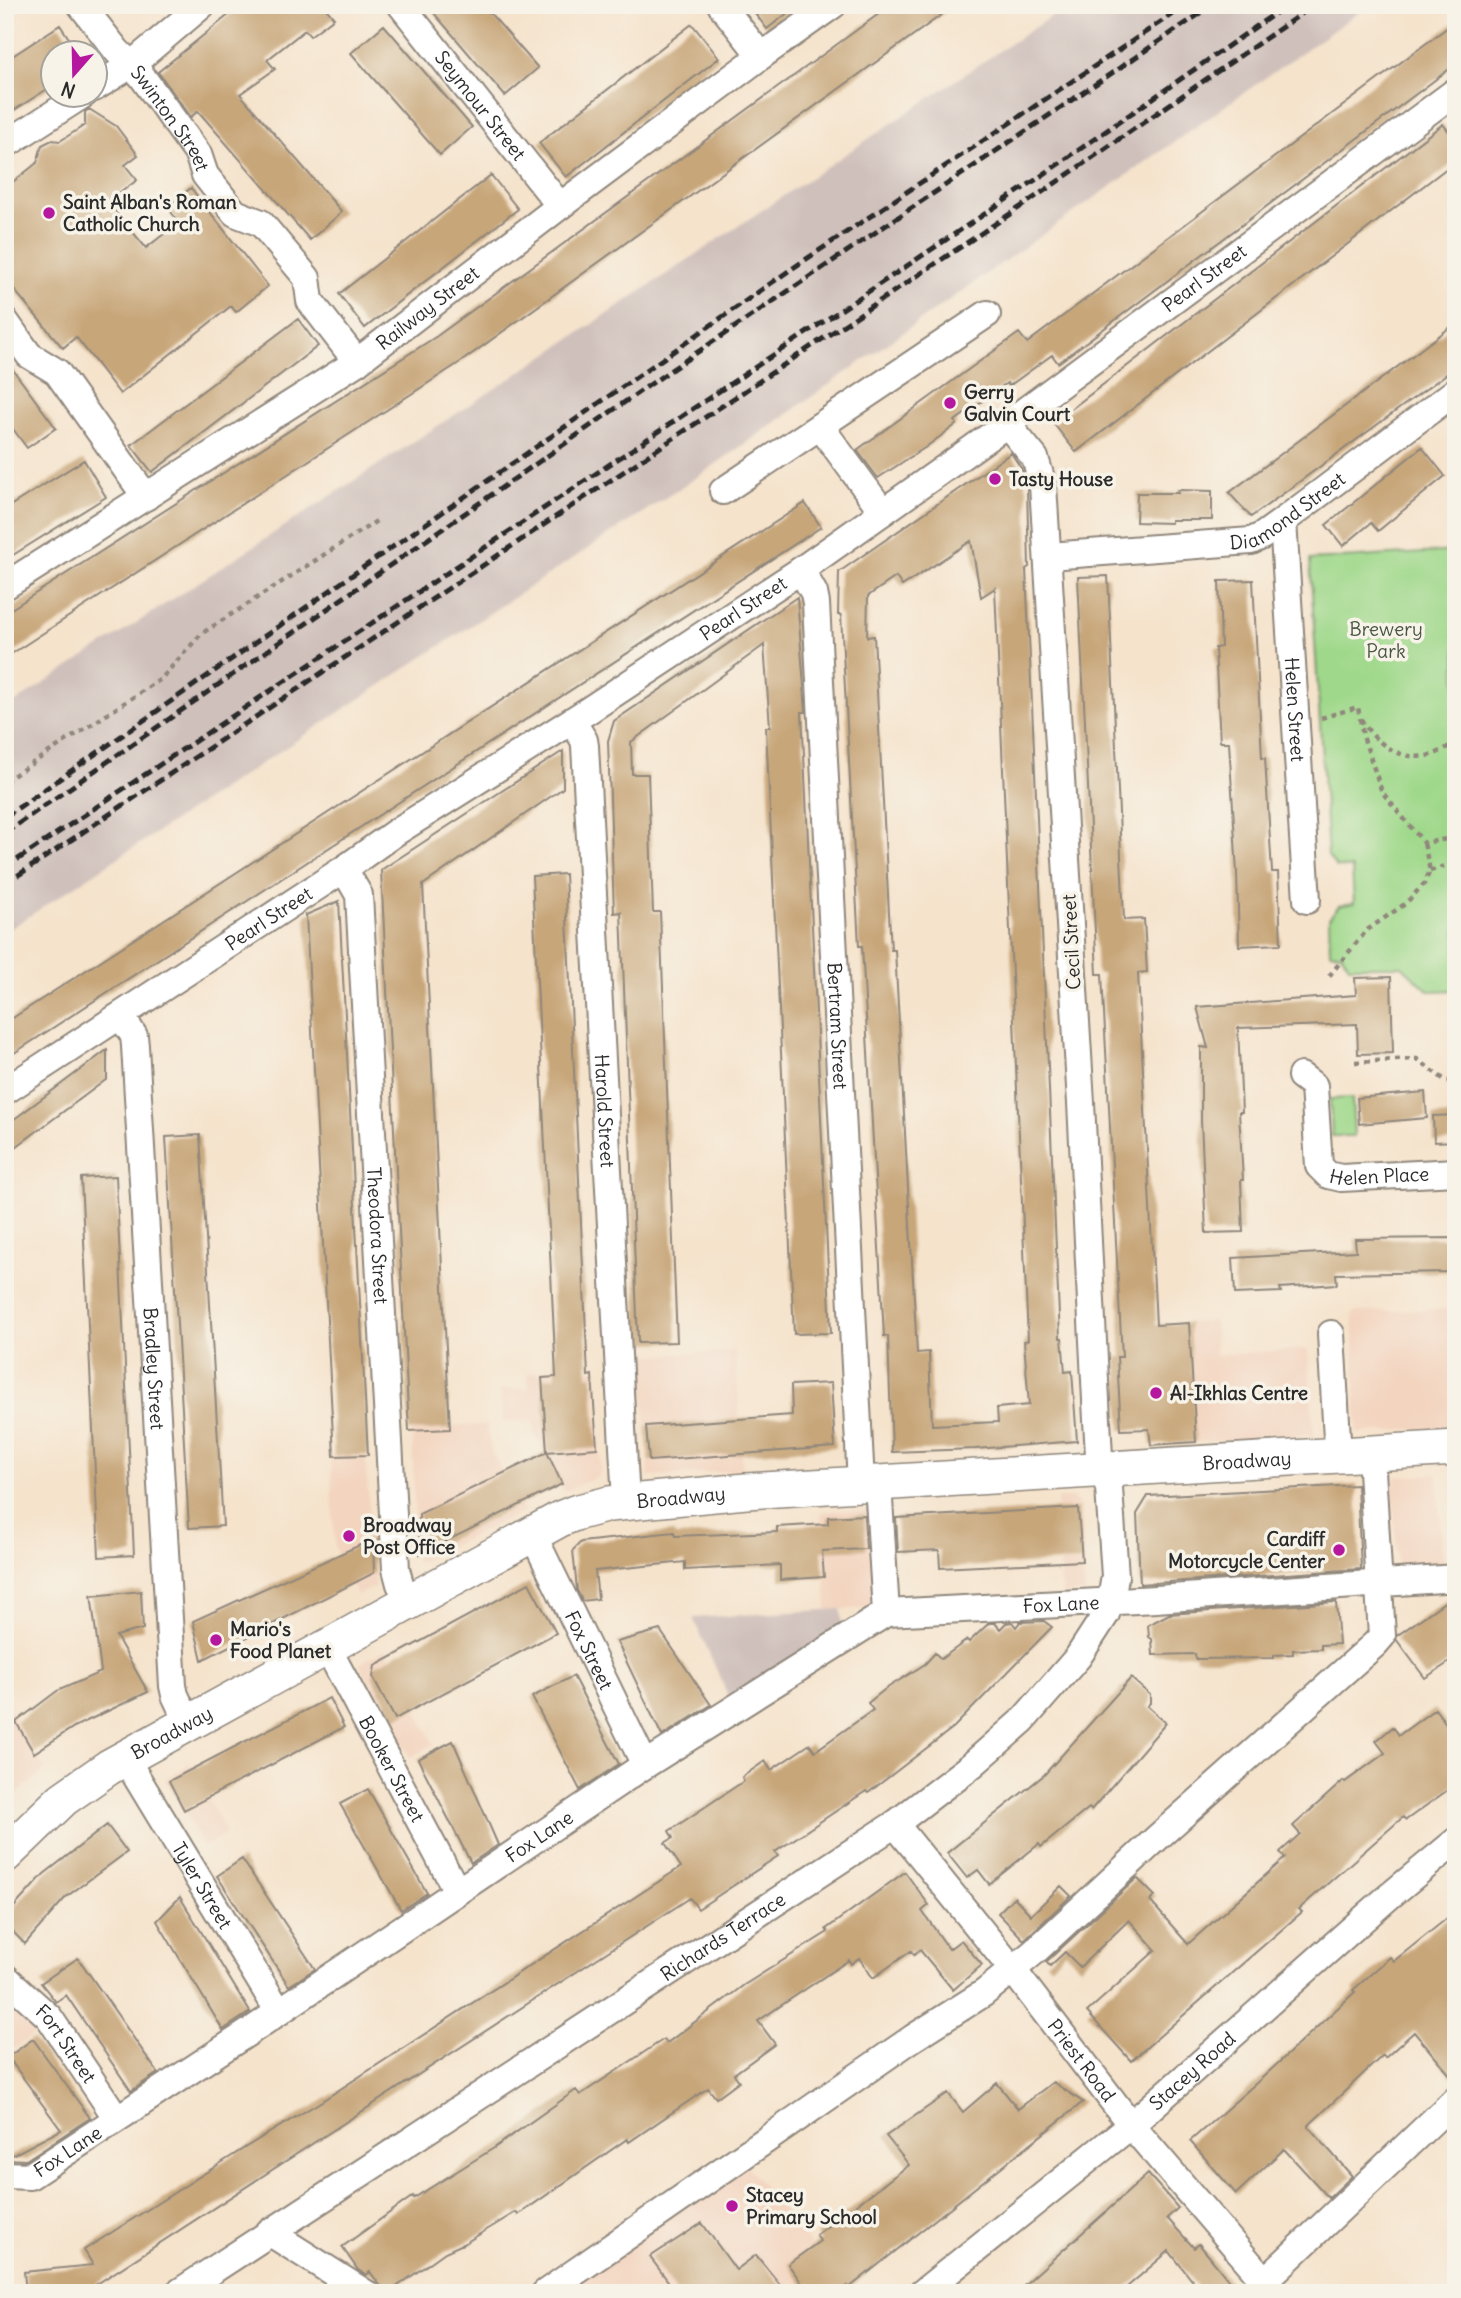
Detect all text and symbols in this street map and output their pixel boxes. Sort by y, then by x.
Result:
north arrow [38,38,108,108]
street label: Seymour Street [430,46,531,165]
street label: Swinton Street [126,60,215,174]
text: N [58,76,78,103]
place label: Saint Alban's Roman Catholic Church [63,190,237,236]
marker: Saint Alban's Roman Catholic Church [41,205,57,221]
street label: Pearl Street [1157,239,1251,317]
street label: Railway Street [371,261,484,355]
place label: Gerry Galvin Court [964,380,1071,426]
marker: Gerry Galvin Court [942,395,958,411]
place label: Tasty House [1009,467,1113,491]
street label: Diamond Street [1229,467,1350,555]
marker: Tasty House [987,471,1003,487]
street label: Pearl Street [695,571,791,646]
park label: Brewery Park [1349,617,1423,663]
street label: Helen Street [1280,657,1310,763]
street label: Pearl Street [220,881,317,956]
street label: Cecil Street [1057,894,1085,990]
street label: Bertram Street [822,962,853,1090]
street label: Harold Street [590,1054,620,1168]
street label: Helen Place [1327,1161,1430,1190]
street label: Theodora Street [362,1166,393,1305]
street label: Bradley Street [139,1307,170,1430]
place label: Al-Ikhlas Centre [1170,1381,1308,1405]
marker: Al-Ikhlas Centre [1148,1385,1164,1401]
street label: Broadway [1202,1446,1292,1475]
street label: Broadway [635,1481,727,1513]
place label: Broadway Post Office [363,1513,455,1559]
place label: Cardiff Motorcycle Center [1168,1527,1326,1573]
marker: Broadway Post Office [341,1528,357,1544]
marker: Cardiff Motorcycle Center [1331,1542,1347,1558]
street label: Fox Lane [1022,1590,1100,1618]
street label: Fox Street [560,1607,618,1694]
place label: Mario's Food Planet [230,1617,332,1663]
marker: Mario's Food Planet [208,1632,224,1648]
street label: Broadway [127,1701,216,1765]
street label: Booker Street [354,1712,430,1826]
street label: Fox Lane [501,1805,578,1868]
street label: Tyler Street [167,1838,238,1933]
street label: Richards Terrace [656,1887,790,1986]
street label: Fort Street [31,1999,102,2087]
street label: Priest Road [1042,2014,1121,2106]
street label: Stacey Road [1144,2026,1240,2115]
street label: Fox Lane [29,2120,106,2182]
place label: Stacey Primary School [746,2183,877,2229]
marker: Stacey Primary School [724,2198,740,2214]

